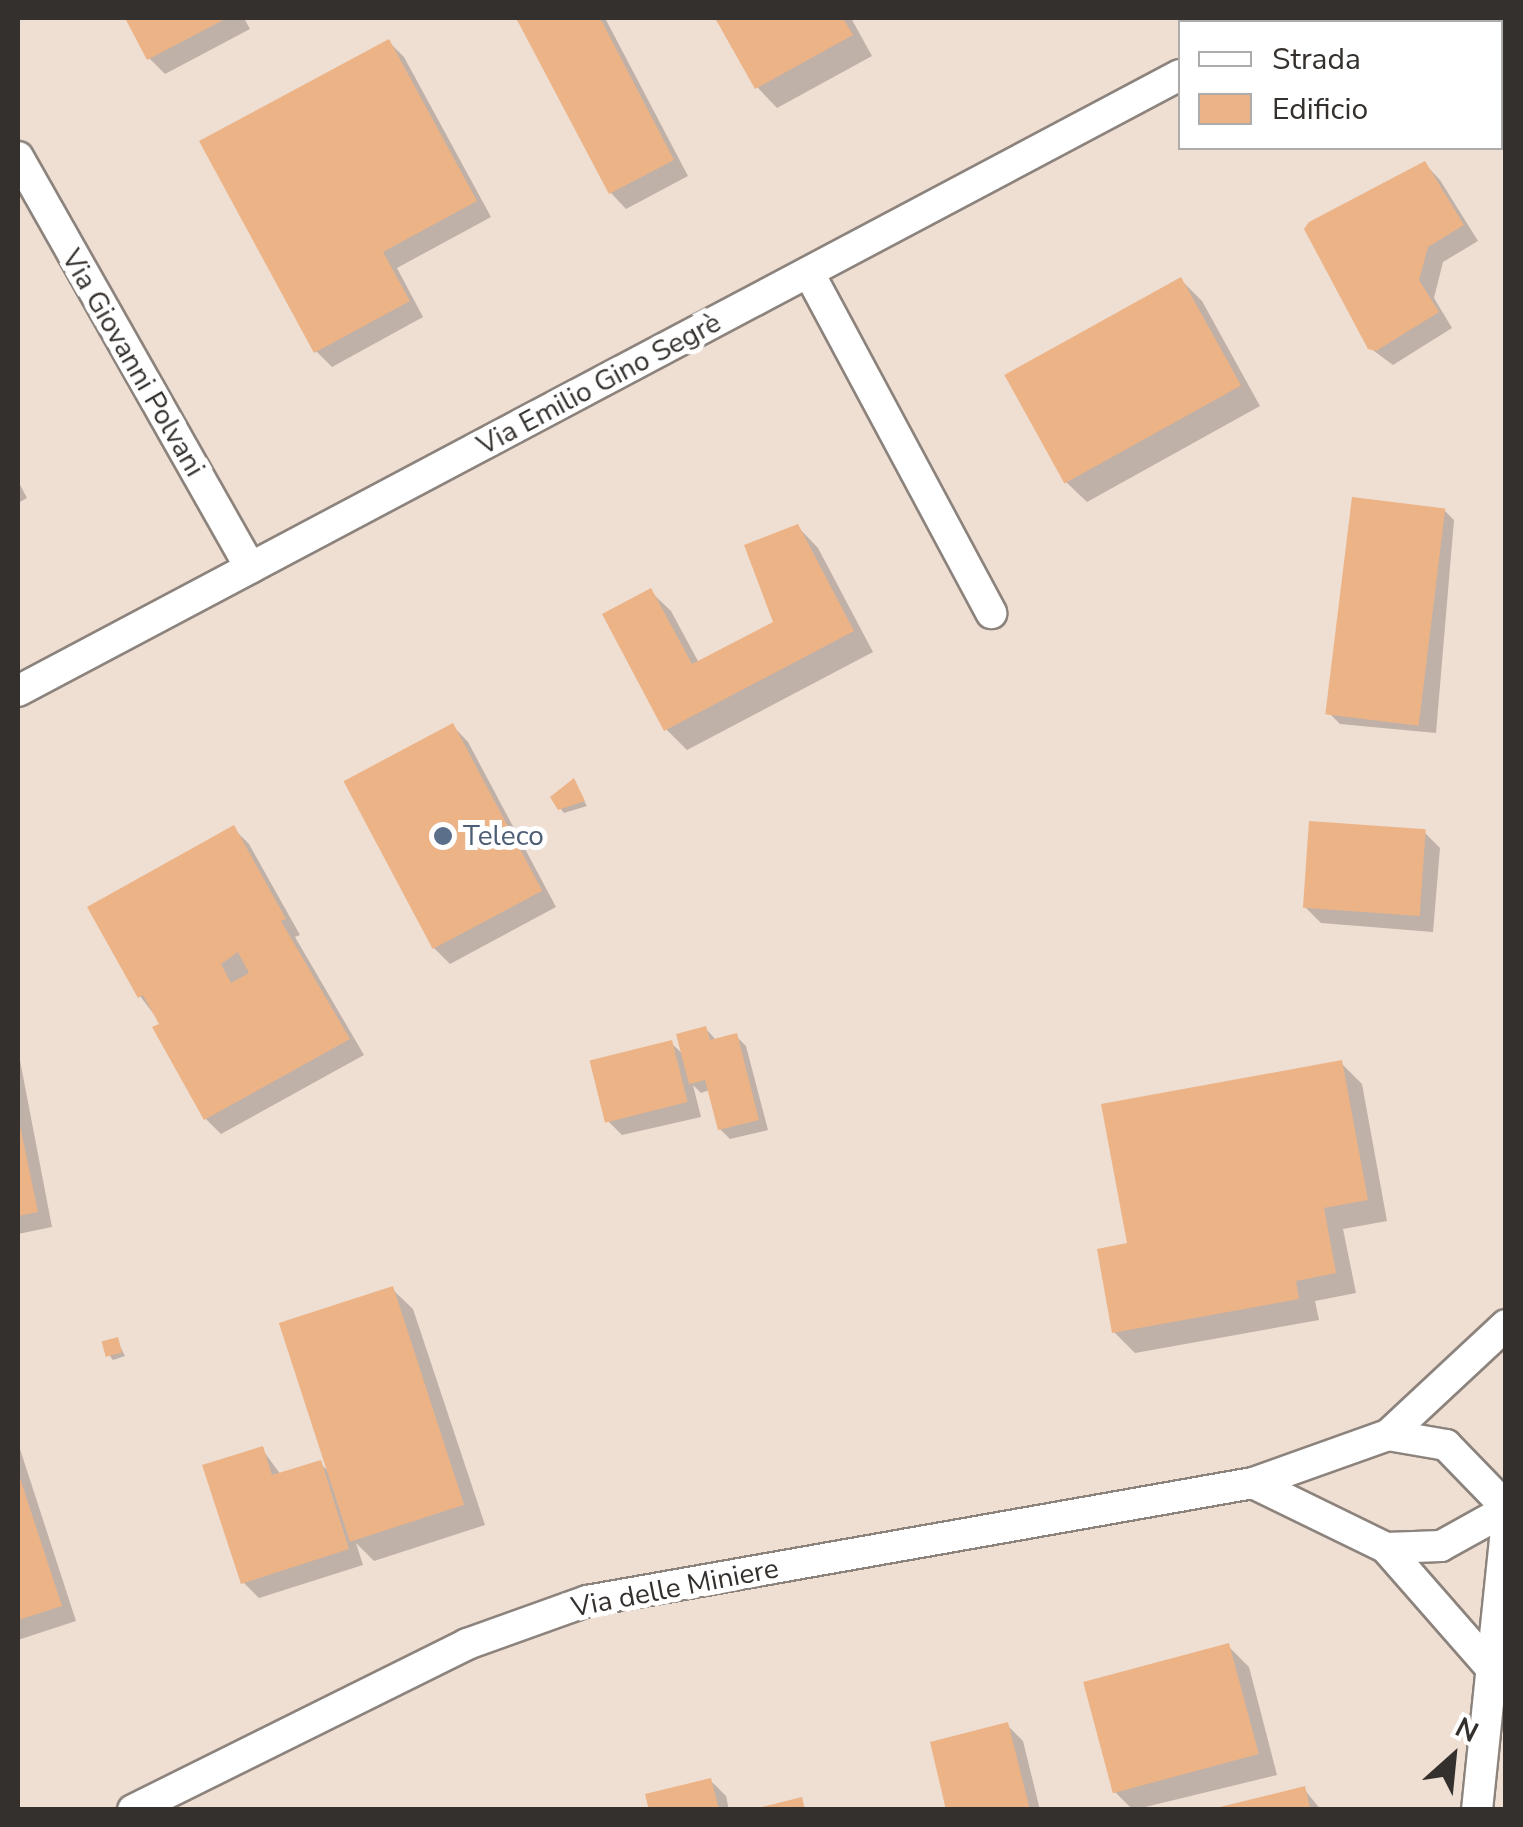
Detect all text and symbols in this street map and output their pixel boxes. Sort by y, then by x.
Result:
legend [1178,20,1503,150]
text: Strada [1272,39,1361,80]
text: Edificio [1272,89,1368,130]
street label: Via Giovanni Polvani [54,244,212,482]
street label: Via Emilio Gino Segrè [472,306,726,462]
place label: Teleco [463,819,544,853]
marker: Teleco [432,825,454,847]
street label: Via delle Miniere [569,1551,781,1625]
north arrow [1403,1707,1503,1807]
text: N [1449,1709,1485,1752]

